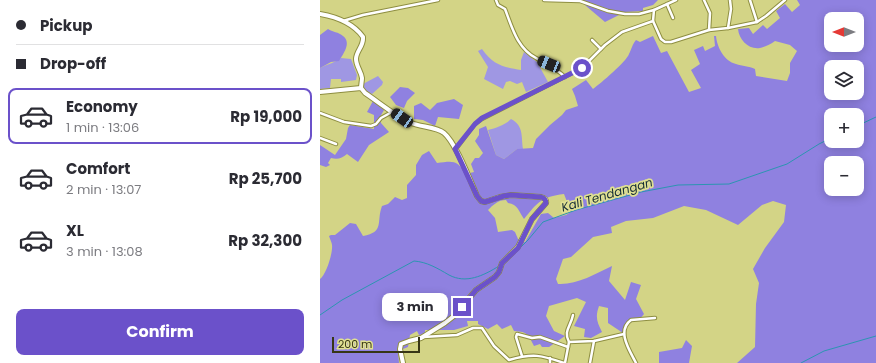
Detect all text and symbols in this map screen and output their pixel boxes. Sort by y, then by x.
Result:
north arrow [824,12,864,52]
map controls [824,12,864,196]
text: Pickup [40,15,92,36]
text: Drop-off [40,53,106,74]
car [536,54,562,74]
route start [573,59,591,77]
button: layers [824,60,864,100]
text: Economy [66,96,138,117]
icon: car [18,98,54,134]
text: Rp 19,000 [230,106,302,127]
car [389,106,415,130]
button: + [824,108,864,148]
text: 1 min · 13:06 [66,118,139,137]
button: − [824,156,864,196]
text: Comfort [66,158,130,179]
icon: car [18,160,54,196]
text: Rp 25,700 [229,168,302,189]
water label: Kali Tendangan [559,173,654,216]
text: 2 min · 13:07 [66,180,141,199]
text: XL [66,220,84,241]
icon: car [18,222,54,258]
text: Rp 32,300 [228,230,302,251]
text: 3 min · 13:08 [66,242,143,261]
callout: 3 min [382,293,448,321]
text: 3 min [397,297,434,316]
route end [453,298,471,316]
button: Confirm [16,309,304,355]
scale bar [332,335,420,354]
text: 200 m [338,336,372,352]

